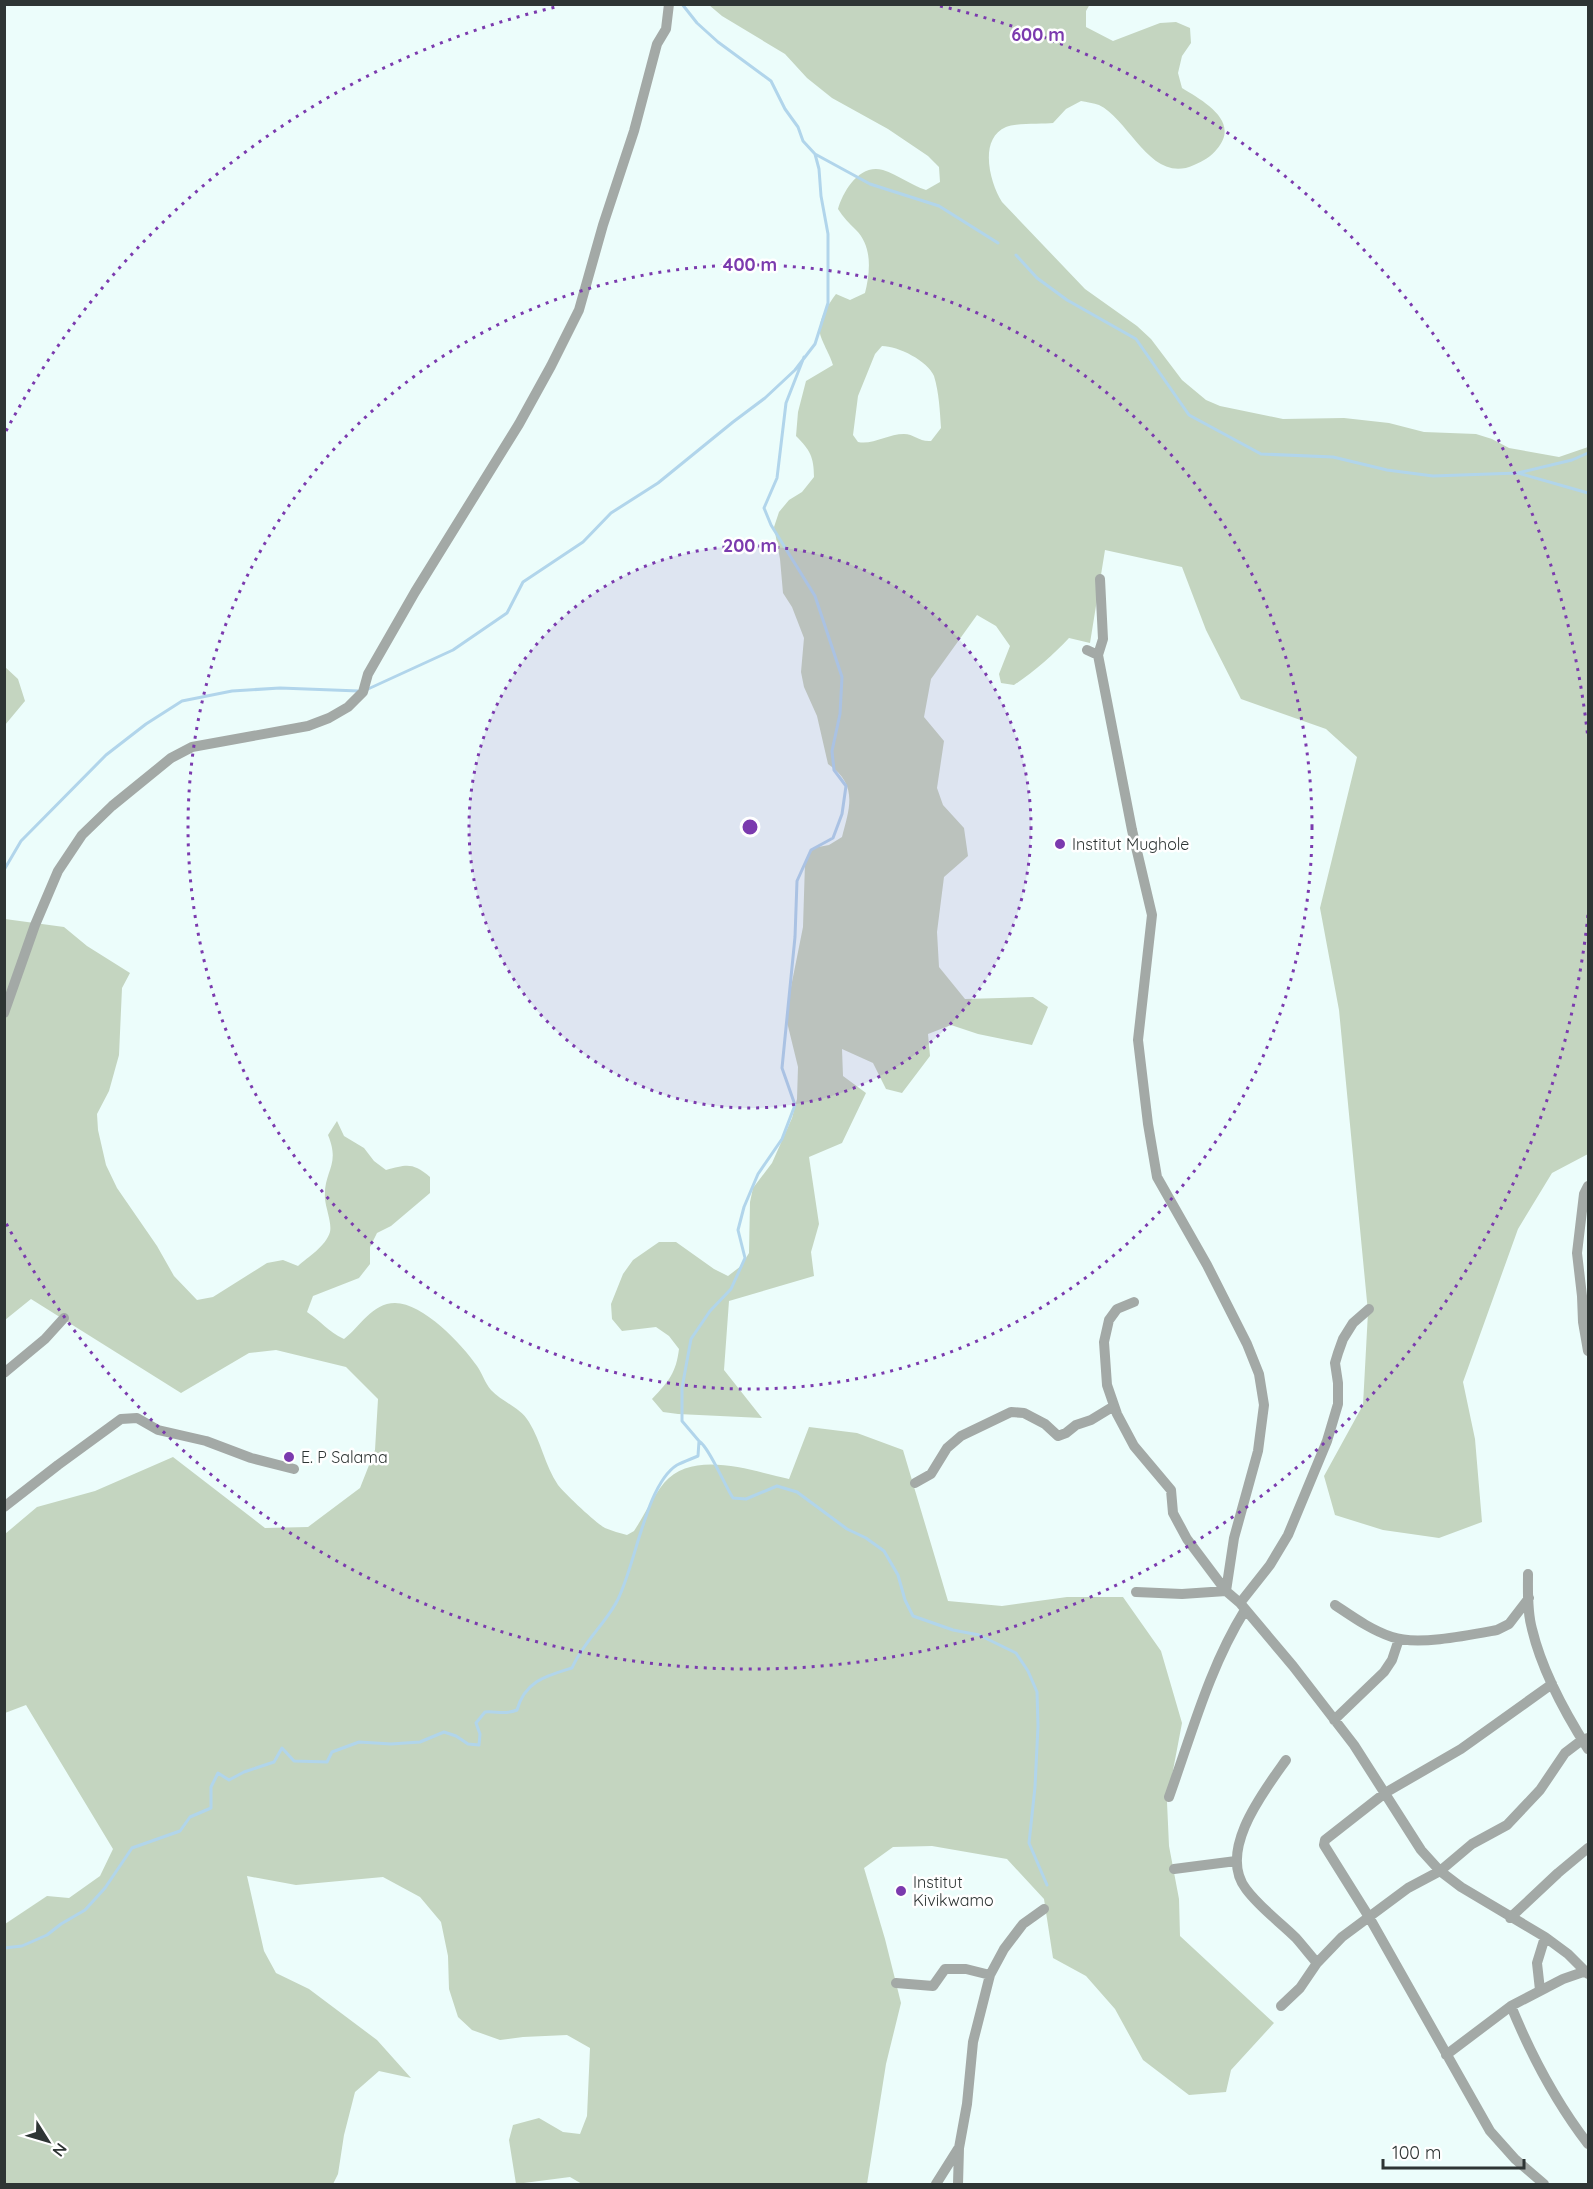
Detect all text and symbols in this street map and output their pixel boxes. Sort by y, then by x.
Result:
text: 600 m [1011,23,1065,46]
text: 400 m [723,253,777,276]
text: 200 m [723,534,777,557]
centre of rings [740,817,760,837]
place label: Institut Mughole [1072,834,1189,854]
marker: Institut Mughole [1053,837,1067,851]
place label: E. P Salama [301,1447,388,1467]
marker: E. P Salama [282,1450,296,1464]
place label: Institut Kivikwamo [913,1872,994,1910]
marker: Institut Kivikwamo [894,1884,908,1898]
north arrow [18,2111,78,2171]
scale bar [1383,2132,1524,2170]
text: N [48,2139,72,2161]
text: 100 m [1392,2141,1441,2164]

